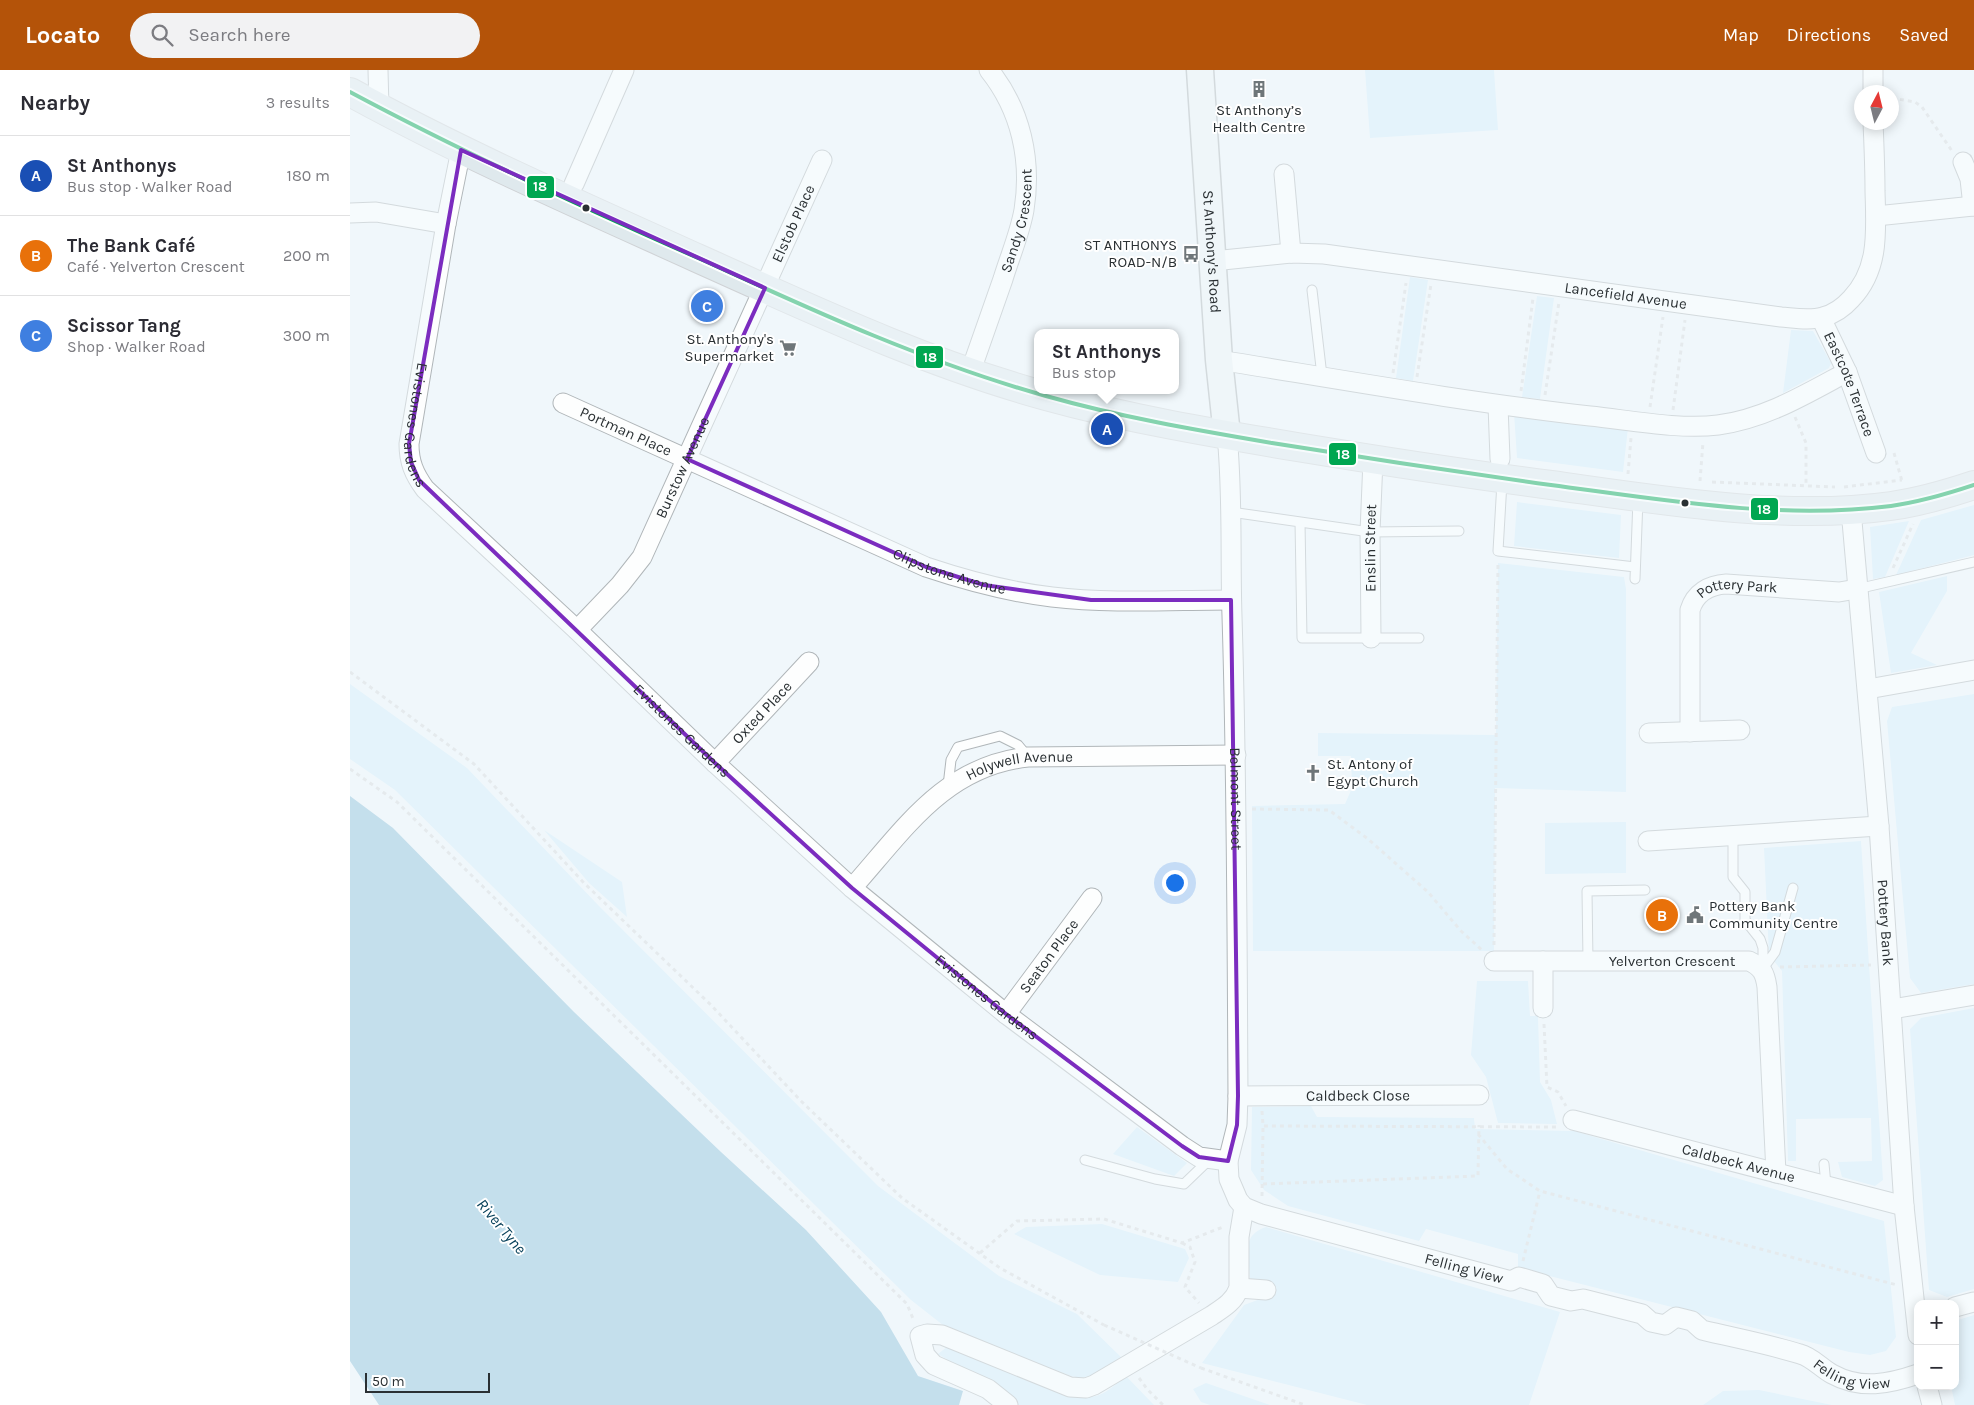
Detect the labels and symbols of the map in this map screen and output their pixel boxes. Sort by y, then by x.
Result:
building icon: St Anthony’s Health Centre [1249,79,1269,99]
north arrow [1854,85,1899,130]
place label: St Anthony’s Health Centre [1212,101,1306,136]
street label: Sandy Crescent [997,168,1036,275]
line badge: 18 [526,175,555,199]
text: 18 [533,178,547,195]
street label: Elstob Place [768,182,819,265]
street label: St Anthony's Road [1199,190,1225,314]
unlabelled marker [581,203,591,213]
place label: ST ANTHONYS ROAD-N/B [1084,236,1177,271]
bus stop icon: ST ANTHONYS ROAD-N/B [1181,244,1201,264]
street label: Lancefield Avenue [1563,278,1688,313]
pin: C [691,287,723,325]
street label: Eastcote Terrace [1820,329,1878,439]
place label: St. Anthony's Supermarket [684,330,774,365]
supermarket icon: St. Anthony's Supermarket [778,338,798,358]
line badge: 18 [915,345,944,369]
text: 18 [923,349,937,366]
street label: Evistones Gardens [400,361,432,491]
street label: Portman Place [577,403,675,460]
pin: A [1091,410,1123,448]
street label: Burstow Avenue [652,414,713,521]
line badge: 18 [1328,442,1357,466]
text: 18 [1336,446,1350,463]
line badge: 18 [1750,497,1779,521]
unlabelled marker [1680,498,1690,508]
text: 18 [1757,501,1771,518]
street label: Enslin Street [1361,503,1380,592]
street label: Clipstone Avenue [890,544,1008,598]
street label: Pottery Park [1693,575,1778,602]
street label: Oxted Place [728,677,796,748]
street label: Evistones Gardens [630,680,734,781]
street label: Belmont Street [1226,747,1245,851]
street label: Holywell Avenue [963,748,1073,784]
place label: St. Antony of Egypt Church [1327,755,1419,790]
church icon: St. Antony of Egypt Church [1303,763,1323,783]
your location [1162,870,1188,896]
street label: Pottery Bank [1874,879,1897,966]
pin: B [1646,896,1678,934]
place label: Pottery Bank Community Centre [1709,897,1838,932]
public building icon: Pottery Bank Community Centre [1685,905,1705,925]
street label: Seaton Place [1016,916,1082,997]
street label: Evistones Gardens [931,950,1042,1044]
street label: Yelverton Crescent [1609,952,1736,970]
street label: Caldbeck Close [1306,1086,1410,1105]
street label: Caldbeck Avenue [1680,1140,1797,1186]
water label: River Tyne [473,1195,531,1258]
street label: Felling View [1423,1249,1505,1288]
street label: Felling View [1810,1355,1892,1393]
scale bar [365,1370,490,1393]

